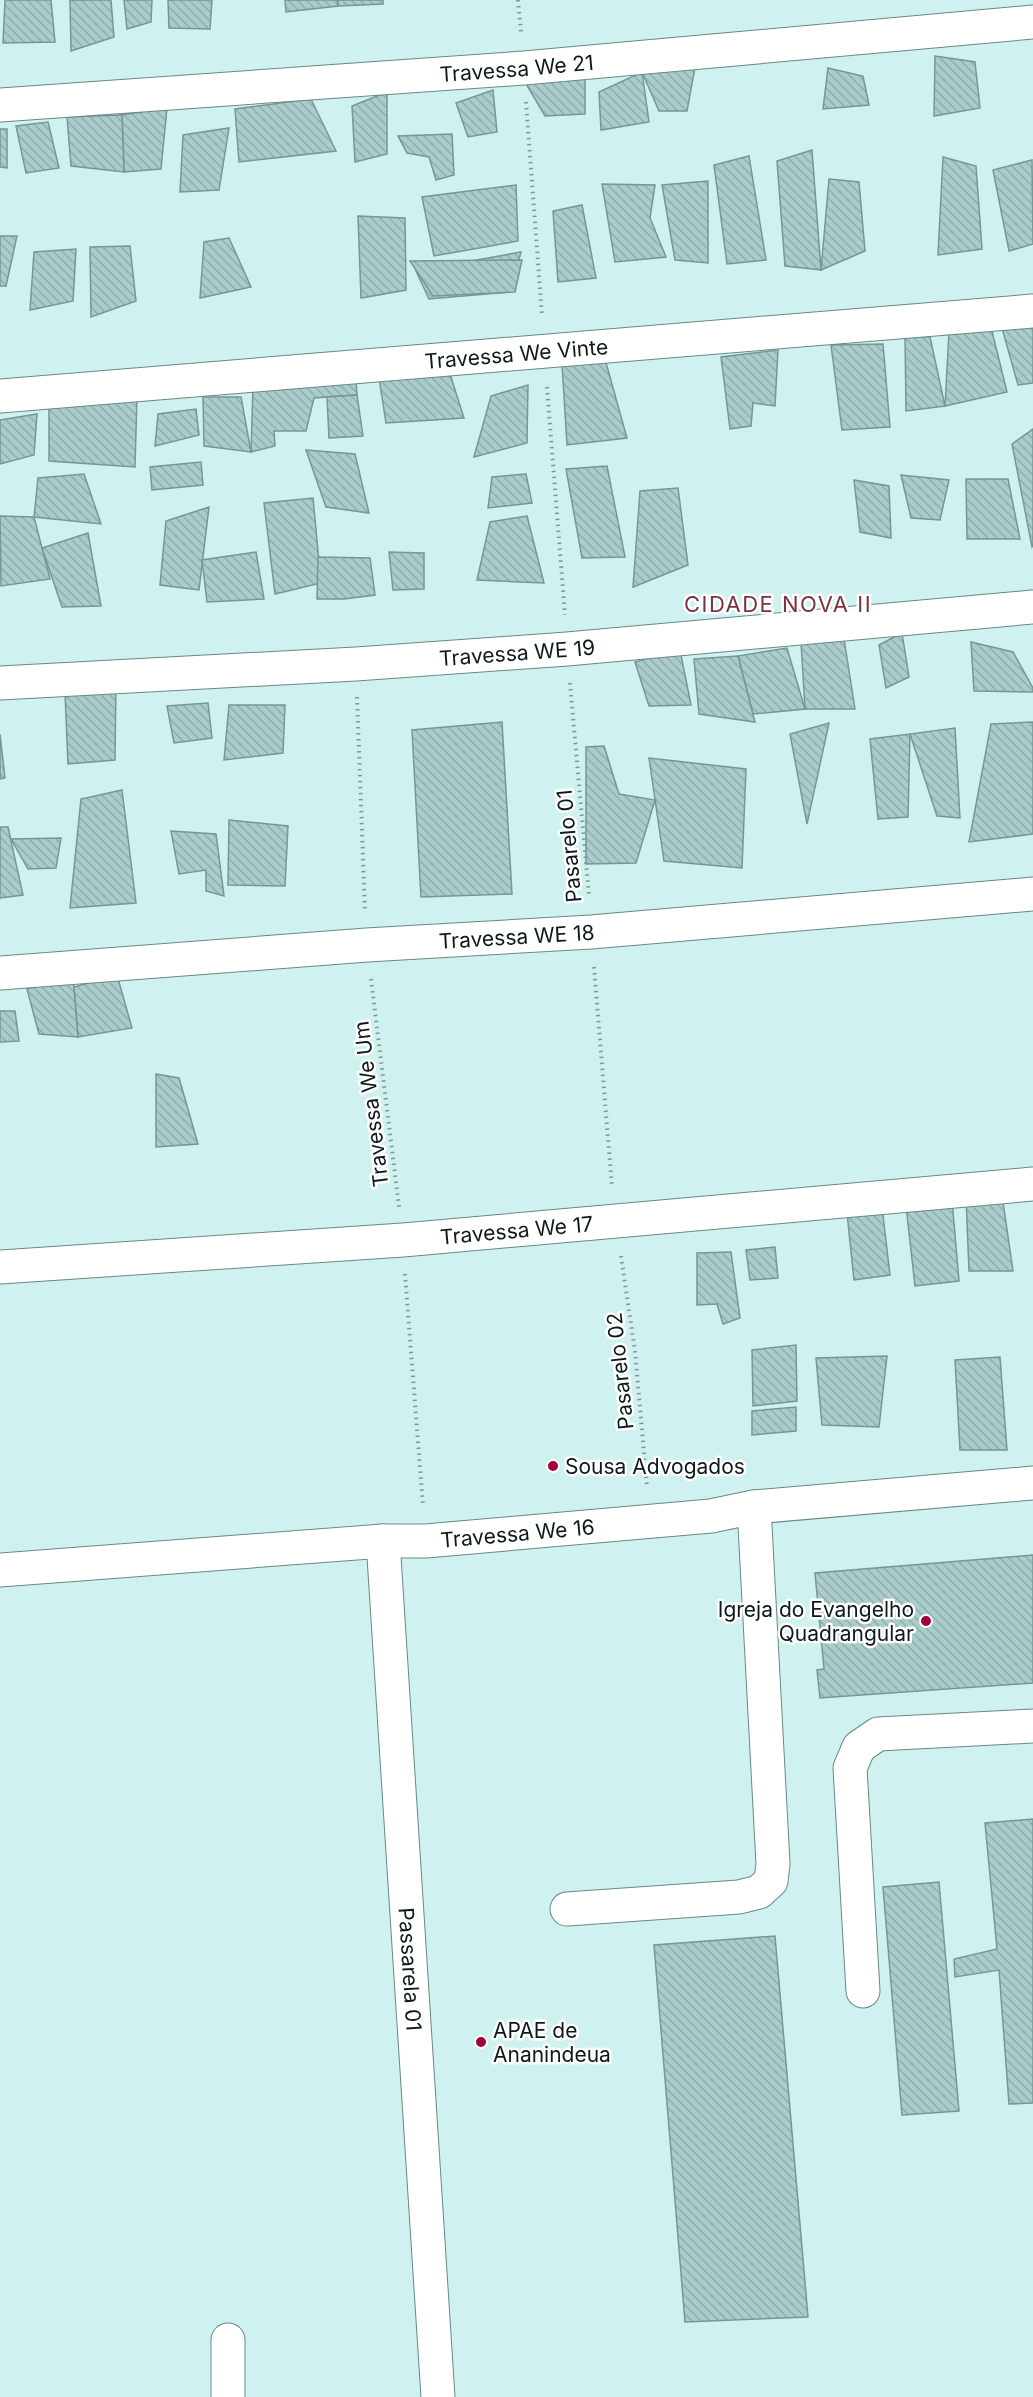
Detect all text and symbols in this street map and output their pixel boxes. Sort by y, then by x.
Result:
street label: Travessa We 21 [439,49,595,86]
street label: Travessa We Vinte [424,334,609,374]
district label: CIDADE NOVA II [684,591,872,617]
street label: Travessa WE 19 [438,634,596,671]
street label: Pasarelo 01 [552,788,586,904]
street label: Travessa WE 18 [438,919,595,953]
street label: Travessa We Um [348,1020,394,1188]
street label: Travessa We 17 [439,1211,594,1249]
street label: Pasarelo 02 [601,1311,639,1431]
place label: Sousa Advogados [565,1454,745,1479]
marker: Sousa Advogados [546,1459,560,1473]
street label: Travessa We 16 [439,1514,596,1552]
place label: Igreja do Evangelho Quadrangular [718,1597,914,1646]
marker: Igreja do Evangelho Quadrangular [919,1614,933,1628]
street label: Passarela 01 [394,1907,427,2032]
place label: APAE de Ananindeua [493,2018,611,2067]
marker: APAE de Ananindeua [474,2035,488,2049]

